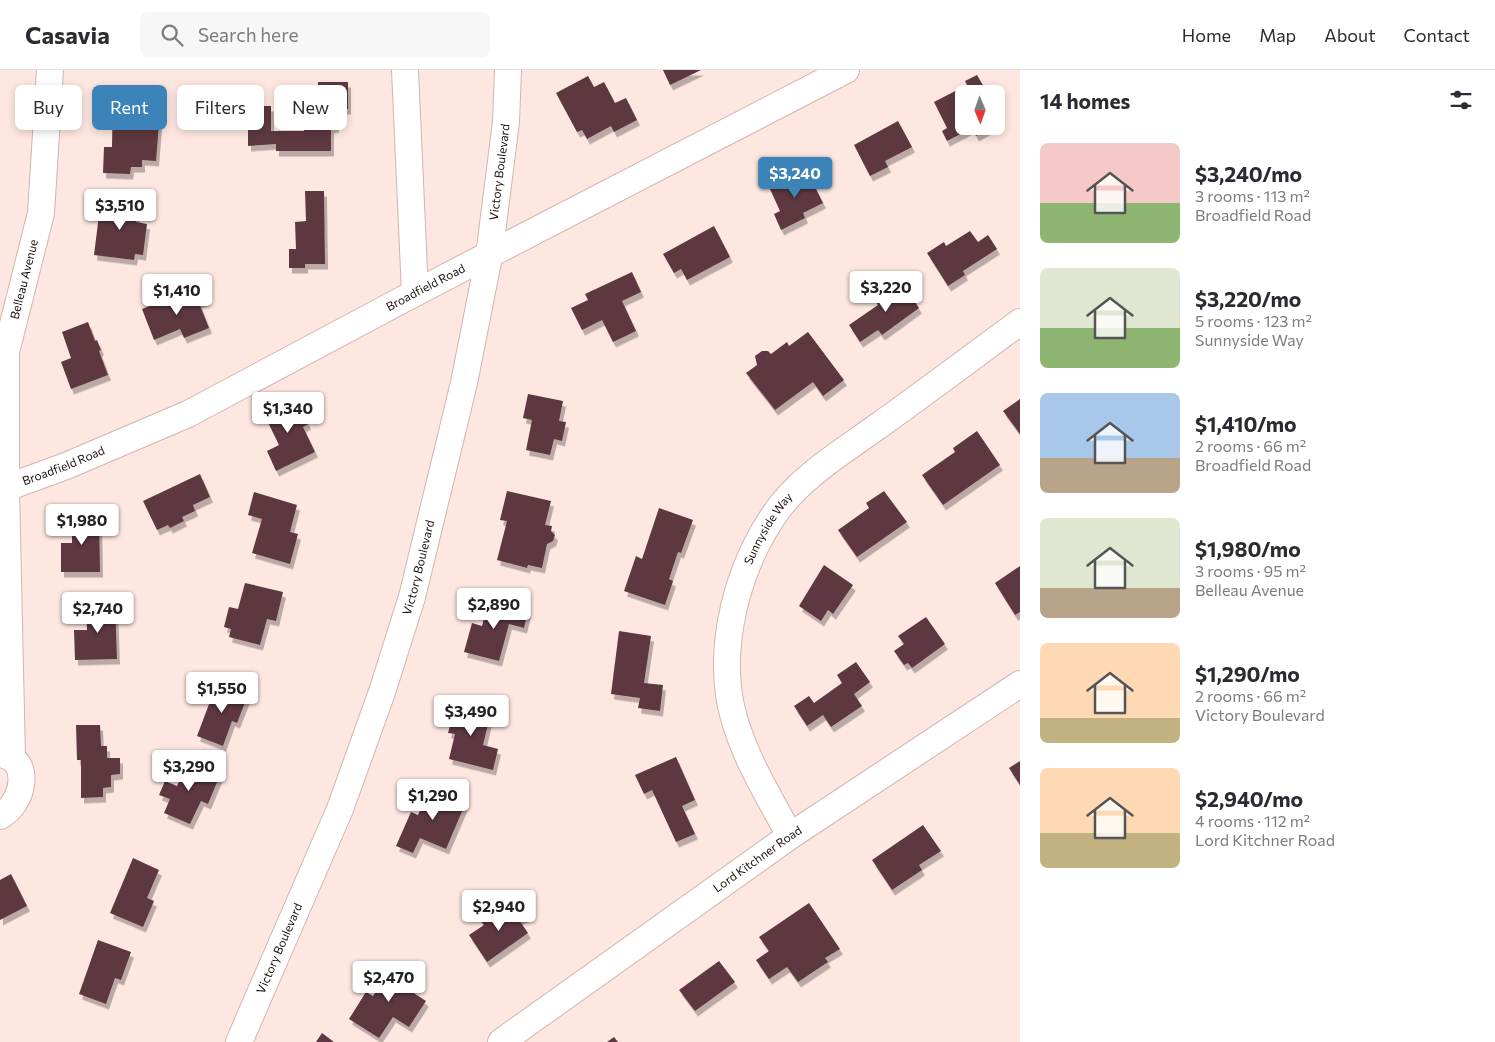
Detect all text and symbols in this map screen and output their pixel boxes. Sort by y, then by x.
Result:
search box [140,12,490,57]
text: Casavia [25,20,110,49]
icon: search [158,21,186,49]
text: Search here [198,23,298,46]
text: Home [1182,24,1231,46]
text: Map [1259,24,1296,46]
text: About [1324,24,1376,46]
text: Contact [1404,24,1470,46]
chip: Buy [15,85,82,130]
chip: Rent [92,85,167,130]
chip: Filters [177,85,264,130]
chip: New [274,85,347,130]
north arrow [955,85,1005,135]
map controls [955,85,1005,135]
icon: filters [1447,86,1475,114]
text: 14 homes [1040,88,1130,113]
street label: Victory Boulevard [486,123,512,221]
pin: $3,240 [754,156,836,199]
text: $3,240/mo [1195,161,1302,186]
text: $3,240 [769,163,821,182]
icon: home [1080,163,1140,223]
text: 3 rooms · 113 m² [1195,186,1310,205]
pin: $3,510 [79,189,161,231]
text: $3,510 [95,195,145,214]
text: Broadfield Road [1195,205,1311,224]
street label: Belleau Avenue [7,238,40,321]
street label: Broadfield Road [383,260,467,313]
pin: $3,220 [845,270,927,313]
pin: $1,410 [136,274,218,316]
text: $3,220 [860,277,912,296]
text: $1,410 [153,280,201,299]
text: $3,220/mo [1195,286,1301,311]
icon: home [1080,288,1140,348]
text: 5 rooms · 123 m² [1195,311,1312,330]
text: Sunnyside Way [1195,330,1304,349]
pin: $1,340 [247,392,329,434]
text: $1,340 [263,398,313,417]
text: $1,410/mo [1195,411,1297,436]
icon: home [1080,413,1140,473]
text: 2 rooms · 66 m² [1195,436,1306,455]
street label: Broadfield Road [20,442,106,487]
text: Broadfield Road [1195,455,1311,474]
street label: Sunnyside Way [740,489,795,566]
pin: $1,980 [41,504,123,546]
text: $1,980 [57,510,107,529]
street label: Victory Boulevard [399,518,436,617]
text: $1,980/mo [1195,536,1301,561]
icon: home [1080,538,1140,598]
text: 3 rooms · 95 m² [1195,561,1306,580]
text: Belleau Avenue [1195,580,1304,599]
pin: $2,890 [453,588,535,630]
pin: $2,740 [57,592,139,634]
text: $2,890 [468,594,520,613]
text: $2,740 [73,598,123,617]
text: $1,290/mo [1195,661,1300,686]
icon: home [1080,663,1140,723]
pin: $1,550 [181,672,263,714]
text: $1,550 [197,678,247,697]
text: 2 rooms · 66 m² [1195,686,1306,705]
pin: $3,490 [430,694,512,737]
text: $3,490 [445,701,497,720]
text: Victory Boulevard [1195,705,1325,724]
pin: $3,290 [148,750,230,792]
text: $3,290 [163,756,215,775]
pin: $1,290 [392,778,474,821]
text: $1,290 [408,785,458,804]
text: $2,940/mo [1195,786,1303,811]
icon: home [1080,788,1140,848]
text: 4 rooms · 112 m² [1195,811,1310,830]
street label: Lord Kitchner Road [710,822,804,895]
text: Lord Kitchner Road [1195,830,1335,849]
pin: $2,940 [458,890,540,932]
text: $2,940 [473,896,525,915]
street label: Victory Boulevard [253,901,304,995]
pin: $2,470 [348,960,430,1003]
text: $2,470 [364,967,415,986]

